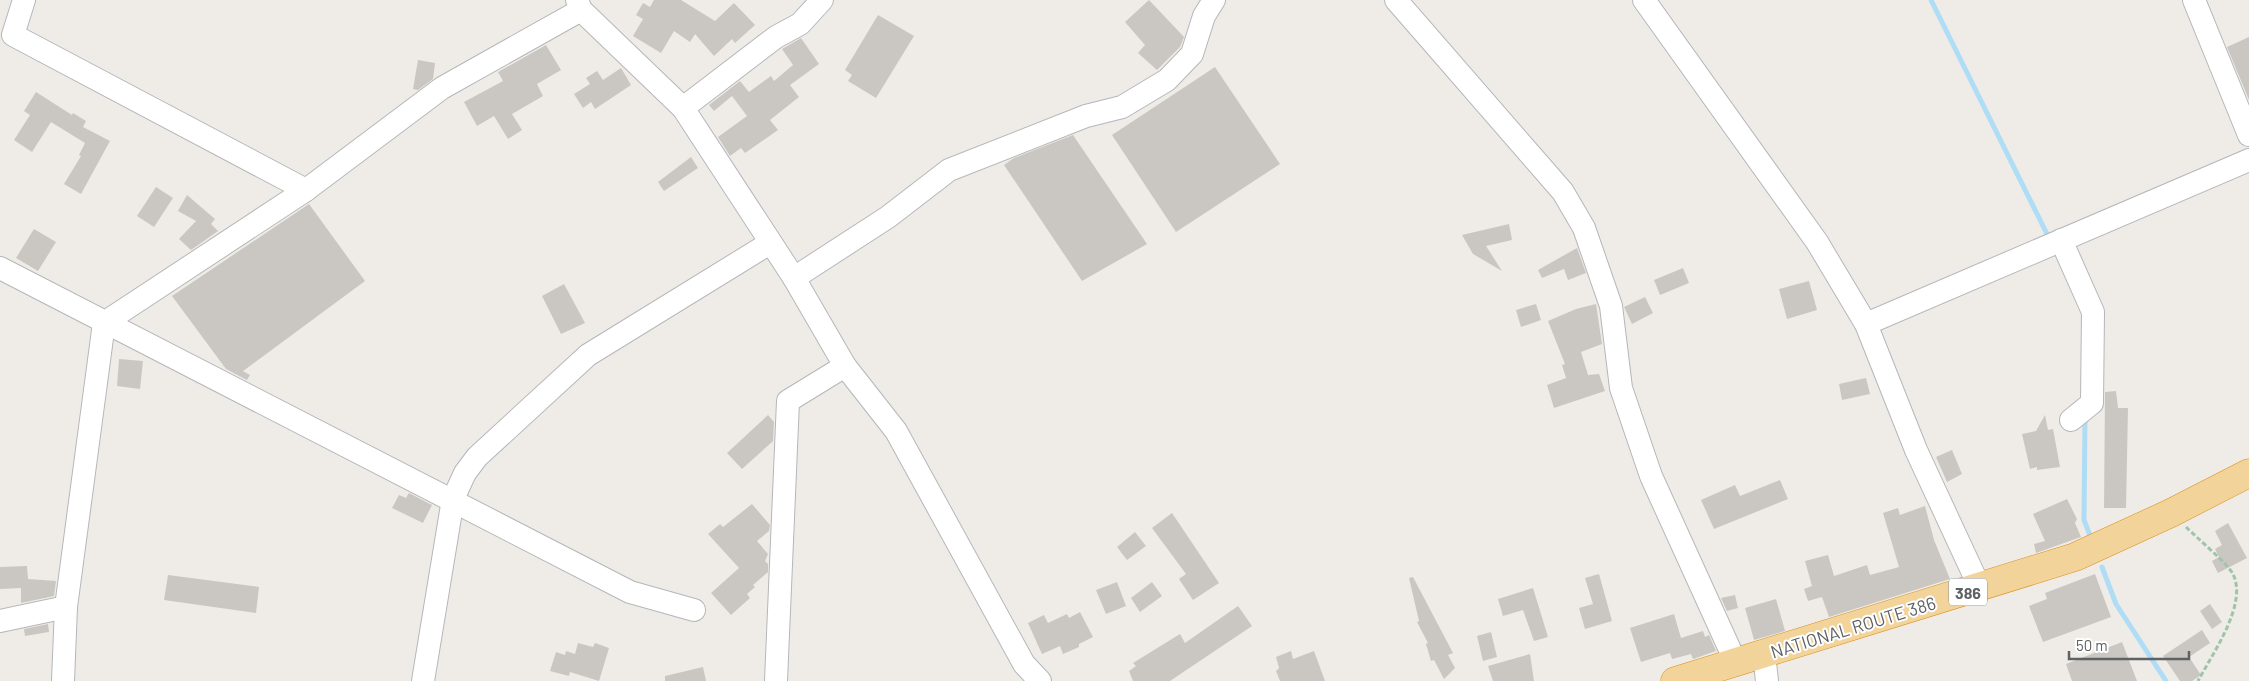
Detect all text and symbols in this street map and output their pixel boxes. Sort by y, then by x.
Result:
road number: 386 [1949,578,1987,606]
street label: NATIONAL ROUTE 386 [1768,591,1938,663]
scale bar [2069,628,2189,660]
text: 50 m [2076,636,2108,654]

